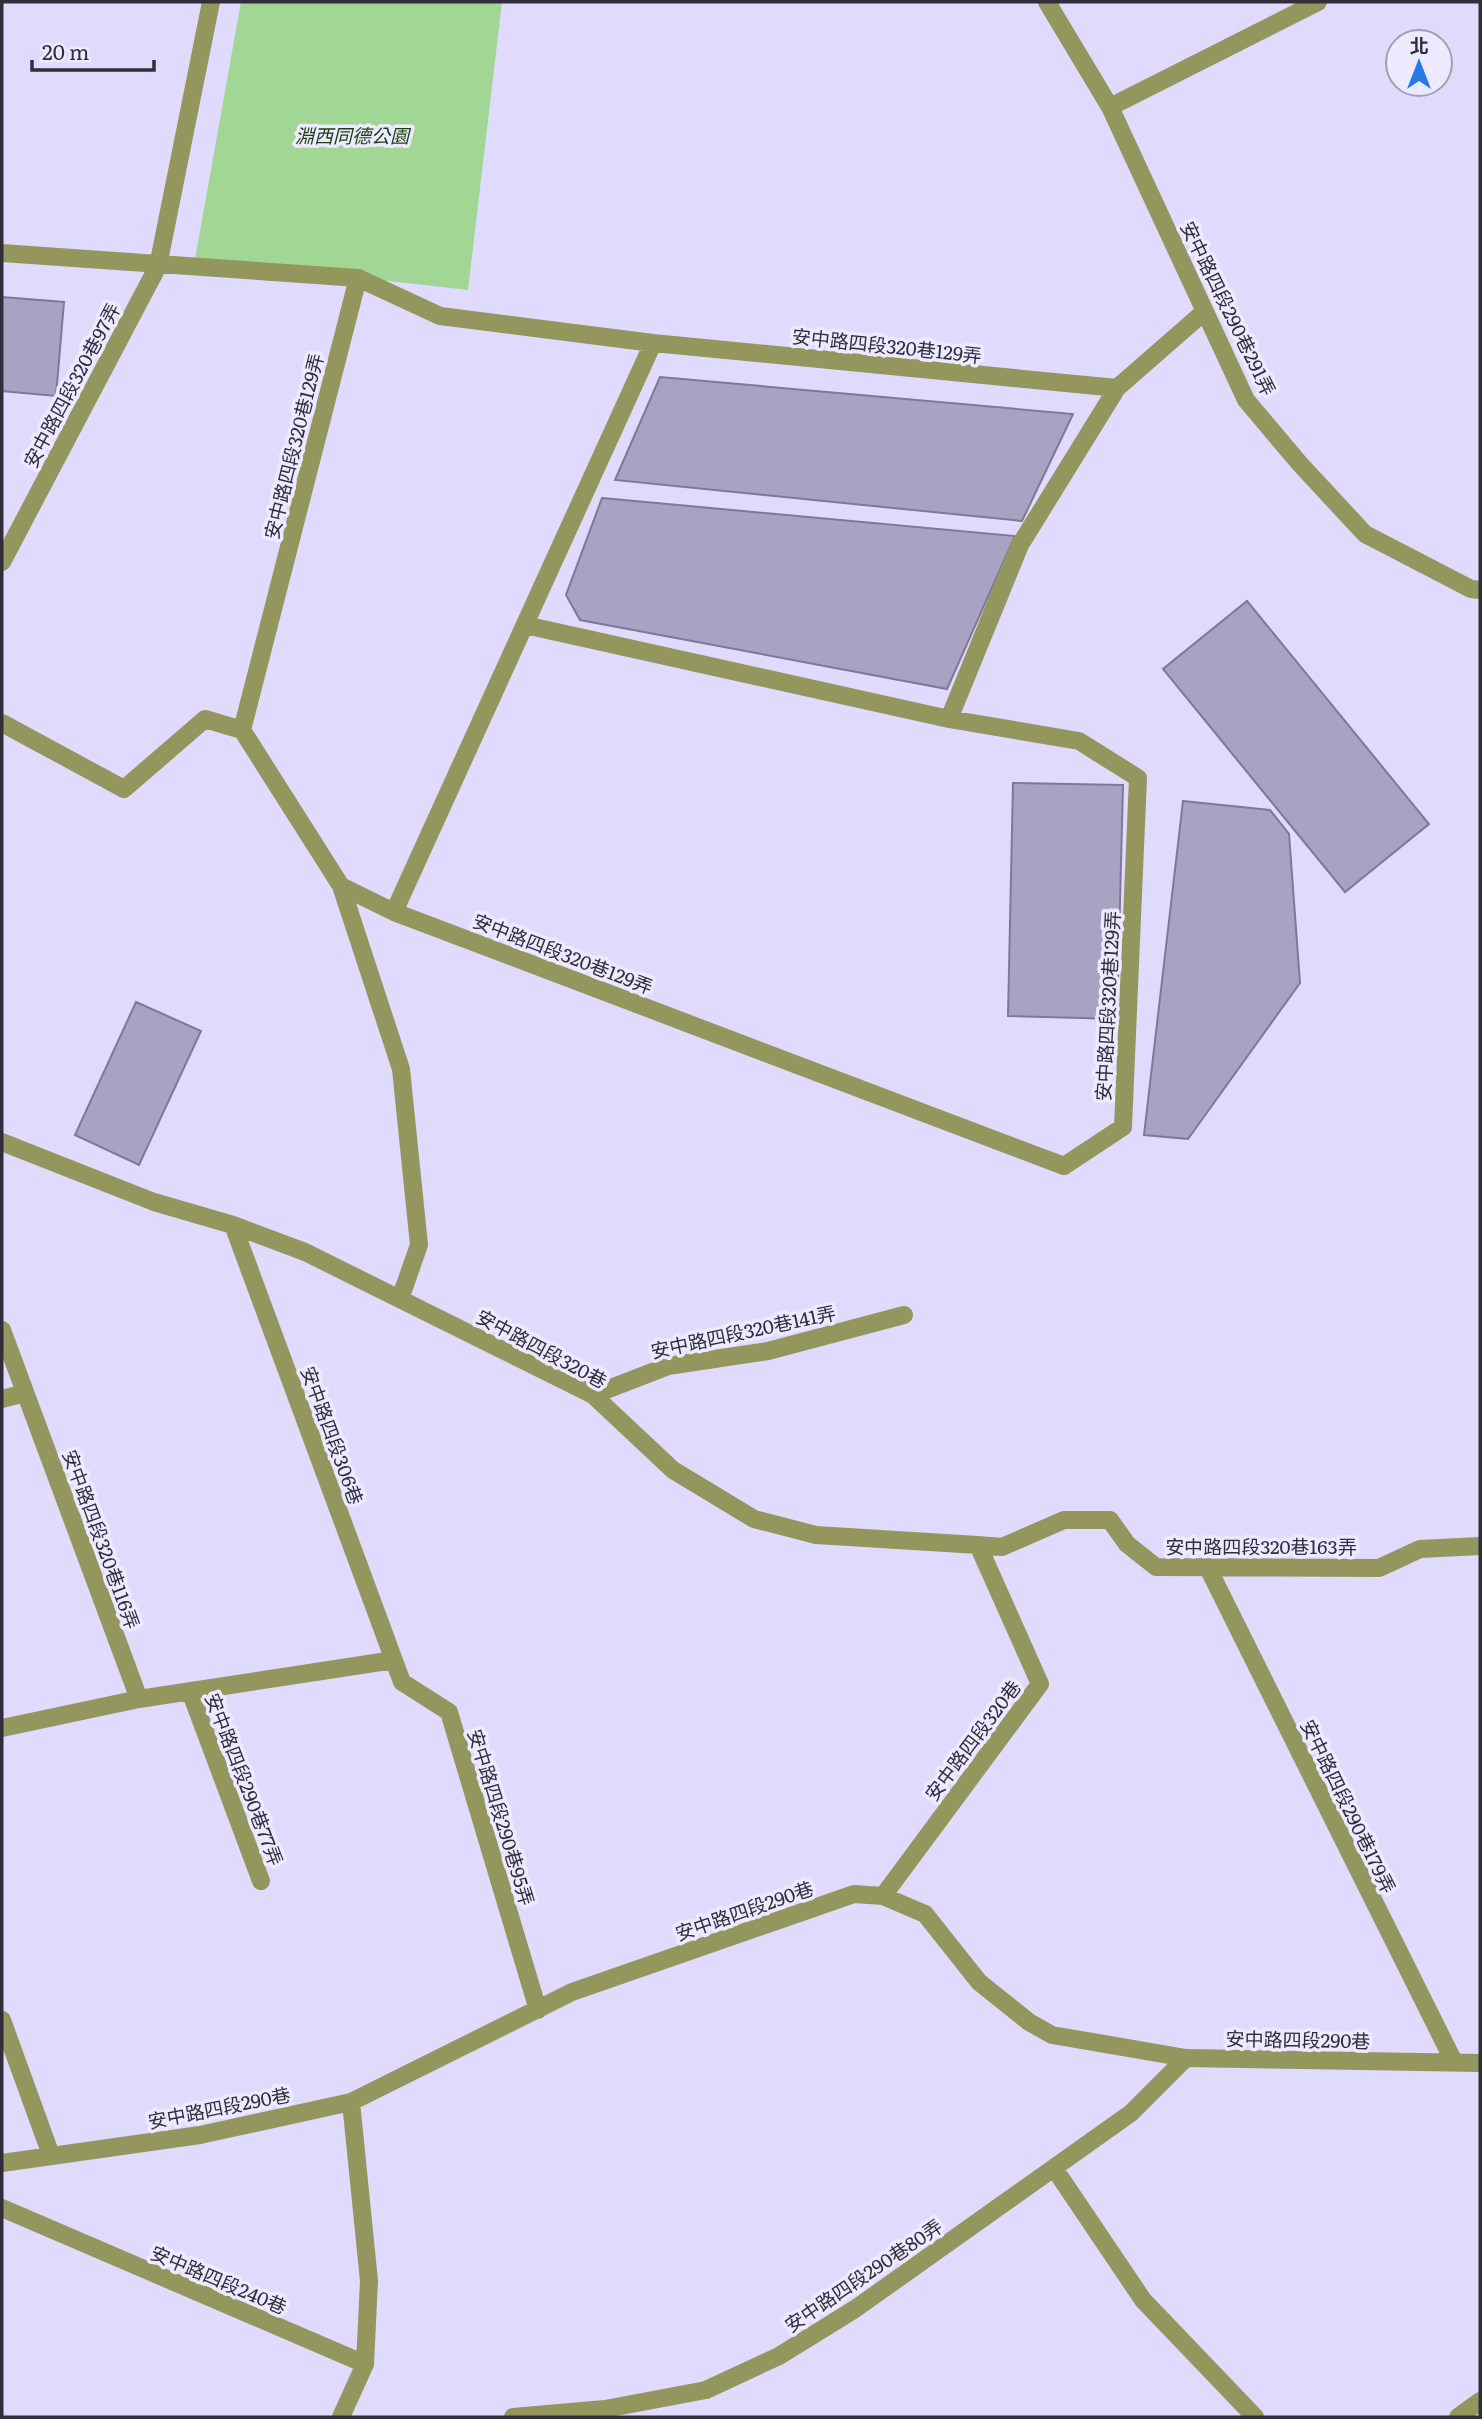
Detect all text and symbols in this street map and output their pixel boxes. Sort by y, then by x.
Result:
scale bar [32,28,154,72]
north arrow [1384,28,1454,98]
text: 北 [1409,31,1429,59]
text: 20 m [42,35,89,66]
park label: 淵西同德公園 [295,121,412,149]
street label: 安中路四段290巷291弄 [1175,216,1283,400]
street label: 安中路四段320巷97弄 [16,298,126,472]
street label: 安中路四段320巷129弄 [791,321,983,369]
street label: 安中路四段320巷129弄 [256,350,330,542]
street label: 安中路四段320巷129弄 [469,906,657,1000]
street label: 安中路四段320巷129弄 [1088,910,1126,1102]
street label: 安中路四段320巷141弄 [648,1298,838,1364]
street label: 安中路四段320巷 [472,1302,612,1394]
street label: 安中路四段306巷 [295,1362,371,1508]
street label: 安中路四段320巷116弄 [57,1445,147,1633]
street label: 安中路四段320巷163弄 [1165,1532,1357,1560]
street label: 安中路四段320巷 [917,1674,1027,1806]
street label: 安中路四段290巷77弄 [199,1689,291,1869]
street label: 安中路四段290巷179弄 [1295,1714,1403,1898]
street label: 安中路四段290巷95弄 [462,1725,542,1909]
street label: 安中路四段290巷 [671,1873,817,1947]
street label: 安中路四段290巷 [1225,2024,1371,2054]
street label: 安中路四段290巷 [145,2079,293,2135]
street label: 安中路四段290巷80弄 [778,2212,948,2338]
street label: 安中路四段240巷 [147,2238,291,2320]

